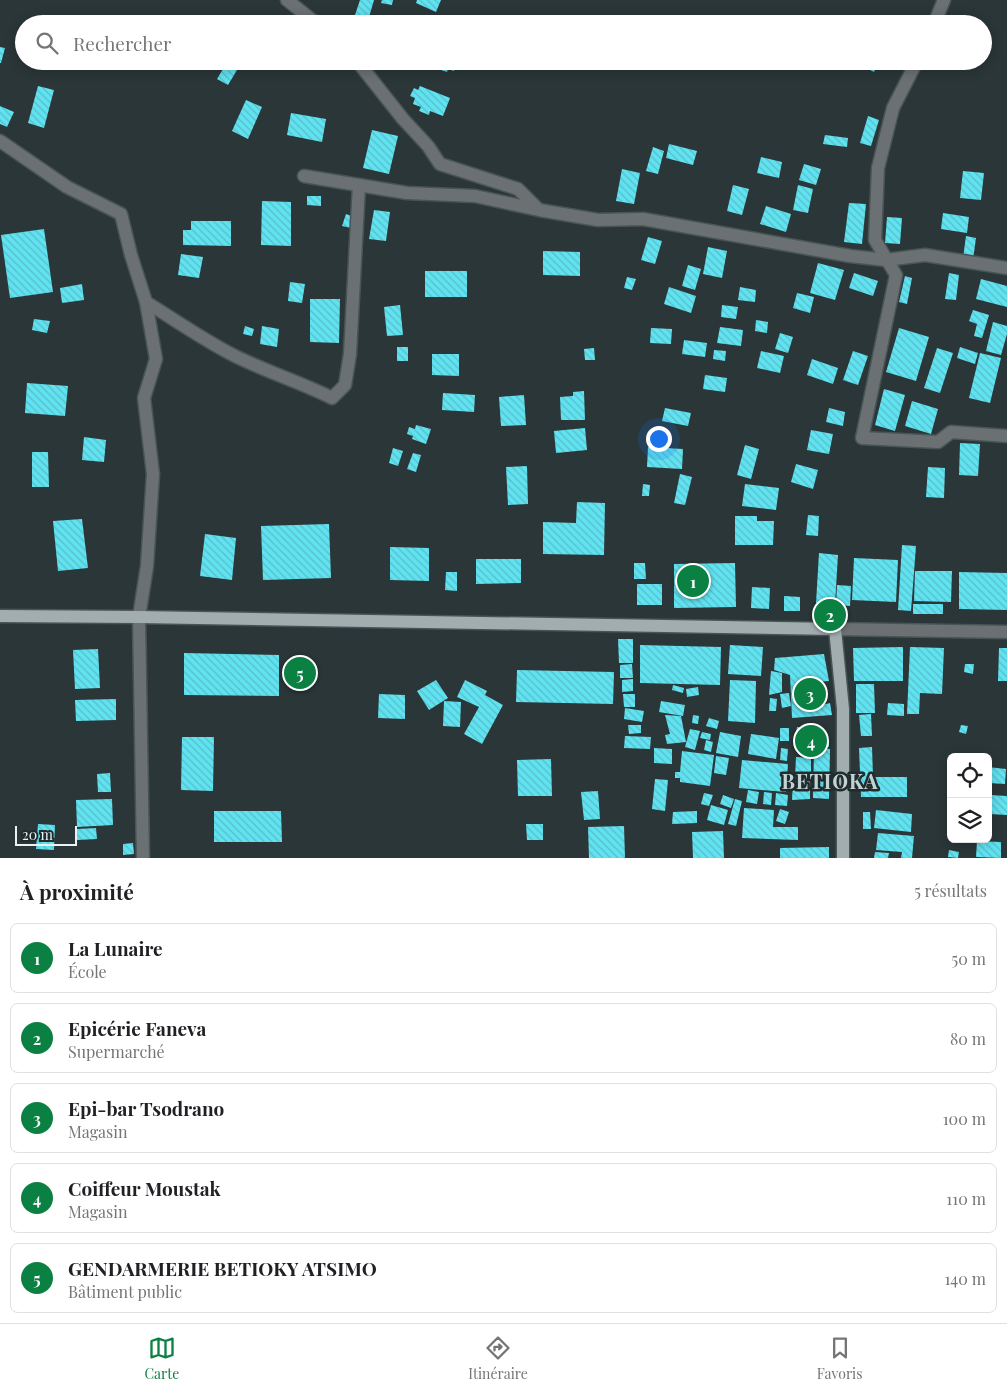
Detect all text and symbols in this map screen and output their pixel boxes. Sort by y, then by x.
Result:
search box [15,15,992,70]
icon: search [33,29,61,57]
text: Rechercher [73,30,172,56]
your location [646,426,672,452]
pin: 1 [677,562,709,600]
pin: 2 [814,596,846,634]
pin: 5 [284,654,316,692]
pin: 3 [794,675,826,713]
pin: 4 [795,722,827,760]
map controls [947,753,992,843]
button: locate [947,753,992,798]
district label: BETIOKA [781,767,879,794]
button: layers [947,798,992,843]
scale bar [15,823,78,846]
text: 20 m [22,825,53,844]
text: À proximité [20,877,134,905]
text: 5 résultats [914,880,987,901]
text: La Lunaire [68,935,163,961]
text: 1 [34,948,40,969]
text: 50 m [952,948,986,969]
text: École [68,961,107,982]
text: Epicérie Faneva [68,1015,206,1041]
text: 2 [33,1028,41,1049]
text: 80 m [950,1028,986,1049]
text: Supermarché [68,1041,165,1062]
text: Epi-bar Tsodrano [68,1095,224,1121]
text: 3 [33,1108,41,1129]
text: 100 m [943,1108,986,1129]
text: Magasin [68,1121,127,1142]
text: Coiffeur Moustak [68,1175,221,1201]
text: 4 [33,1188,41,1209]
text: 110 m [946,1188,986,1209]
text: Magasin [68,1201,127,1222]
text: GENDARMERIE BETIOKY ATSIMO [68,1255,377,1281]
text: 5 [33,1268,41,1289]
text: 140 m [944,1268,986,1289]
text: Bâtiment public [68,1281,182,1302]
tab: Carte [144,1334,179,1383]
tab: Itinéraire [468,1334,528,1383]
tab: Favoris [817,1334,862,1383]

